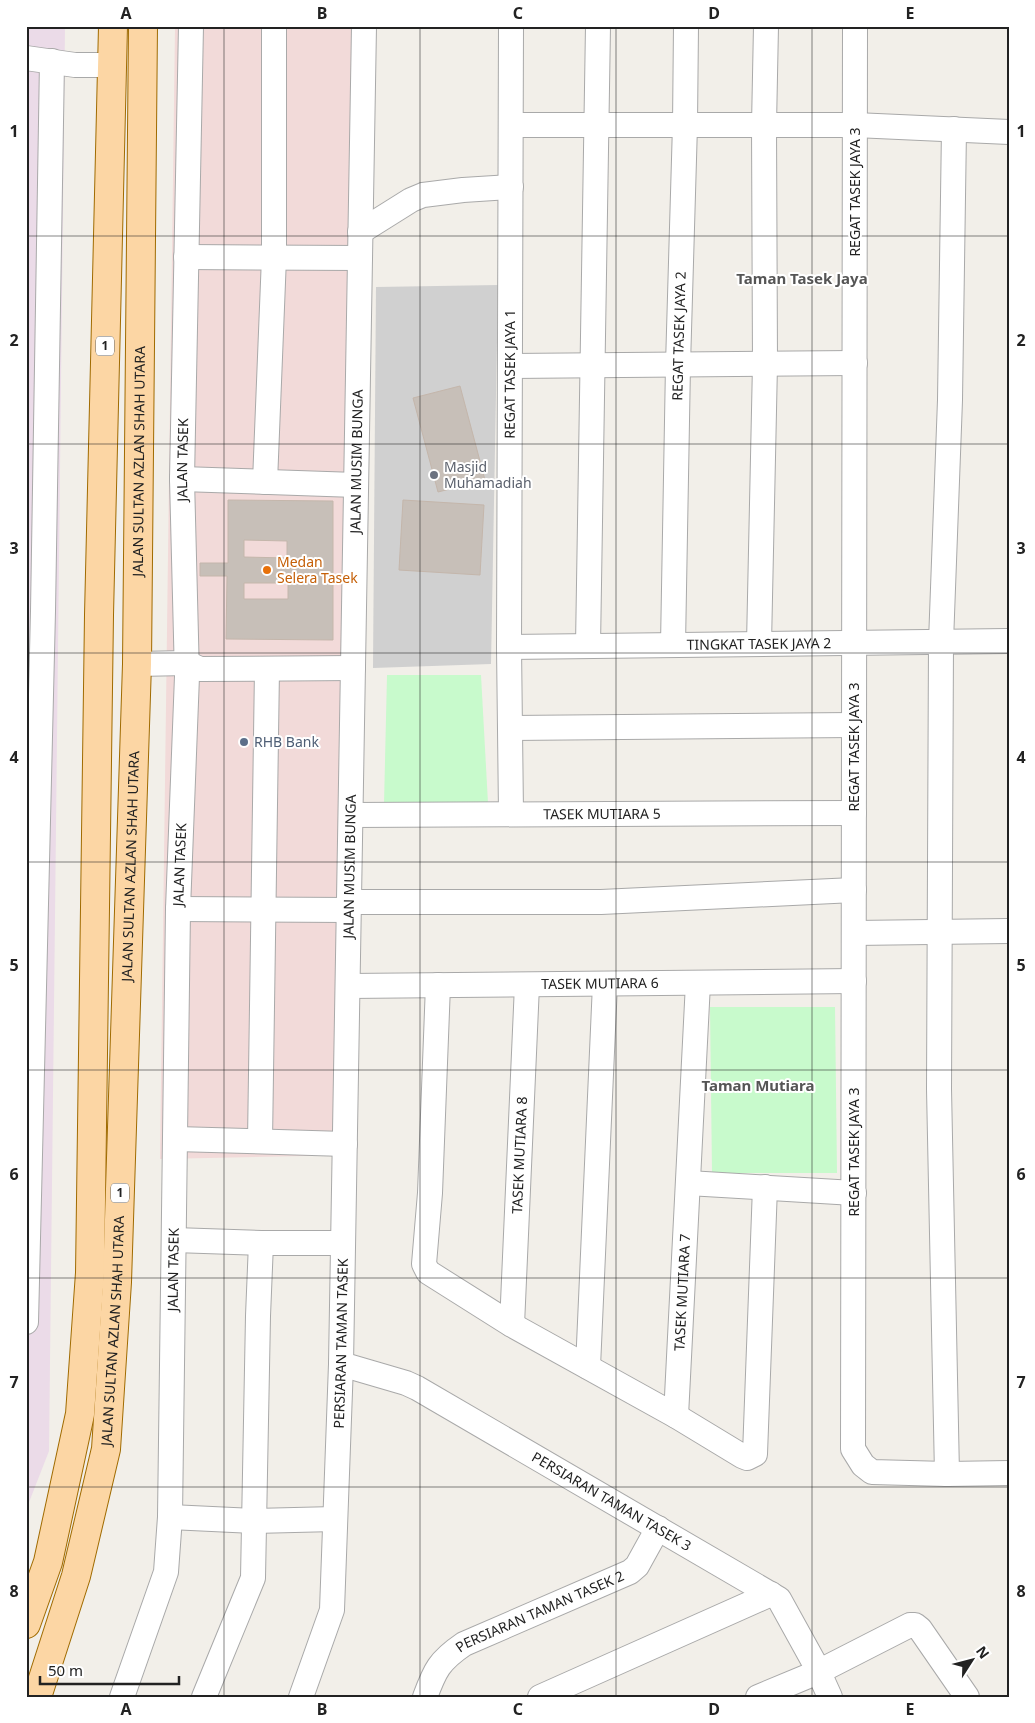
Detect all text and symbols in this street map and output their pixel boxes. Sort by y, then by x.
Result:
text: A [120,2,132,24]
text: B [317,2,327,24]
text: C [513,2,523,24]
text: D [708,2,720,24]
text: E [906,2,915,24]
text: 1 [9,120,19,142]
text: 1 [1016,120,1026,142]
street label: REGAT TASEK JAYA 3 [845,127,864,257]
district label: Taman Tasek Jaya [736,268,868,288]
street label: REGAT TASEK JAYA 2 [667,271,690,401]
street label: REGAT TASEK JAYA 1 [500,309,519,439]
text: 2 [9,329,19,351]
text: 2 [1016,329,1026,351]
road number: 1 [96,336,114,356]
street label: JALAN SULTAN AZLAN SHAH UTARA [128,346,149,579]
street label: JALAN MUSIM BUNGA [345,389,367,536]
street label: JALAN TASEK [172,418,192,504]
place label: Masjid Muhamadiah [444,457,532,492]
marker: Masjid Muhamadiah [428,469,440,481]
text: 3 [9,537,19,559]
text: 3 [1016,537,1026,559]
place label: Medan Selera Tasek [277,552,358,587]
marker: Medan Selera Tasek [261,564,273,576]
street label: TINGKAT TASEK JAYA 2 [687,633,831,654]
street label: REGAT TASEK JAYA 3 [844,682,863,812]
place label: RHB Bank [254,732,319,751]
marker: RHB Bank [238,736,250,748]
text: 4 [9,746,19,768]
text: 4 [1016,746,1026,768]
street label: JALAN SULTAN AZLAN SHAH UTARA [117,751,143,984]
street label: JALAN MUSIM BUNGA [338,794,360,941]
street label: TASEK MUTIARA 5 [543,804,661,823]
street label: JALAN TASEK [168,822,190,909]
text: 5 [9,954,19,976]
text: 5 [1016,954,1026,976]
street label: TASEK MUTIARA 6 [541,973,659,993]
district label: Taman Mutiara [702,1075,814,1095]
street label: REGAT TASEK JAYA 3 [844,1087,863,1217]
street label: TASEK MUTIARA 8 [507,1096,531,1214]
text: 6 [9,1163,19,1185]
text: 6 [1016,1163,1026,1185]
road number: 1 [111,1184,129,1202]
street label: JALAN SULTAN AZLAN SHAH UTARA [96,1215,128,1449]
street label: JALAN TASEK [163,1228,183,1313]
street label: TASEK MUTIARA 7 [669,1233,694,1351]
street label: PERSIARAN TAMAN TASEK [329,1258,352,1429]
text: 7 [9,1371,19,1393]
text: 7 [1016,1371,1026,1393]
street label: PERSIARAN TAMAN TASEK 3 [529,1447,695,1555]
street label: PERSIARAN TAMAN TASEK 2 [451,1566,627,1656]
text: 8 [9,1580,19,1602]
text: 8 [1016,1580,1026,1602]
north arrow [948,1636,998,1686]
text: N [972,1642,994,1662]
scale bar [40,1653,179,1685]
text: 50 m [48,1660,83,1680]
text: A [120,1698,132,1720]
text: B [317,1698,327,1720]
text: C [513,1698,523,1720]
text: D [708,1698,720,1720]
text: E [906,1698,915,1720]

